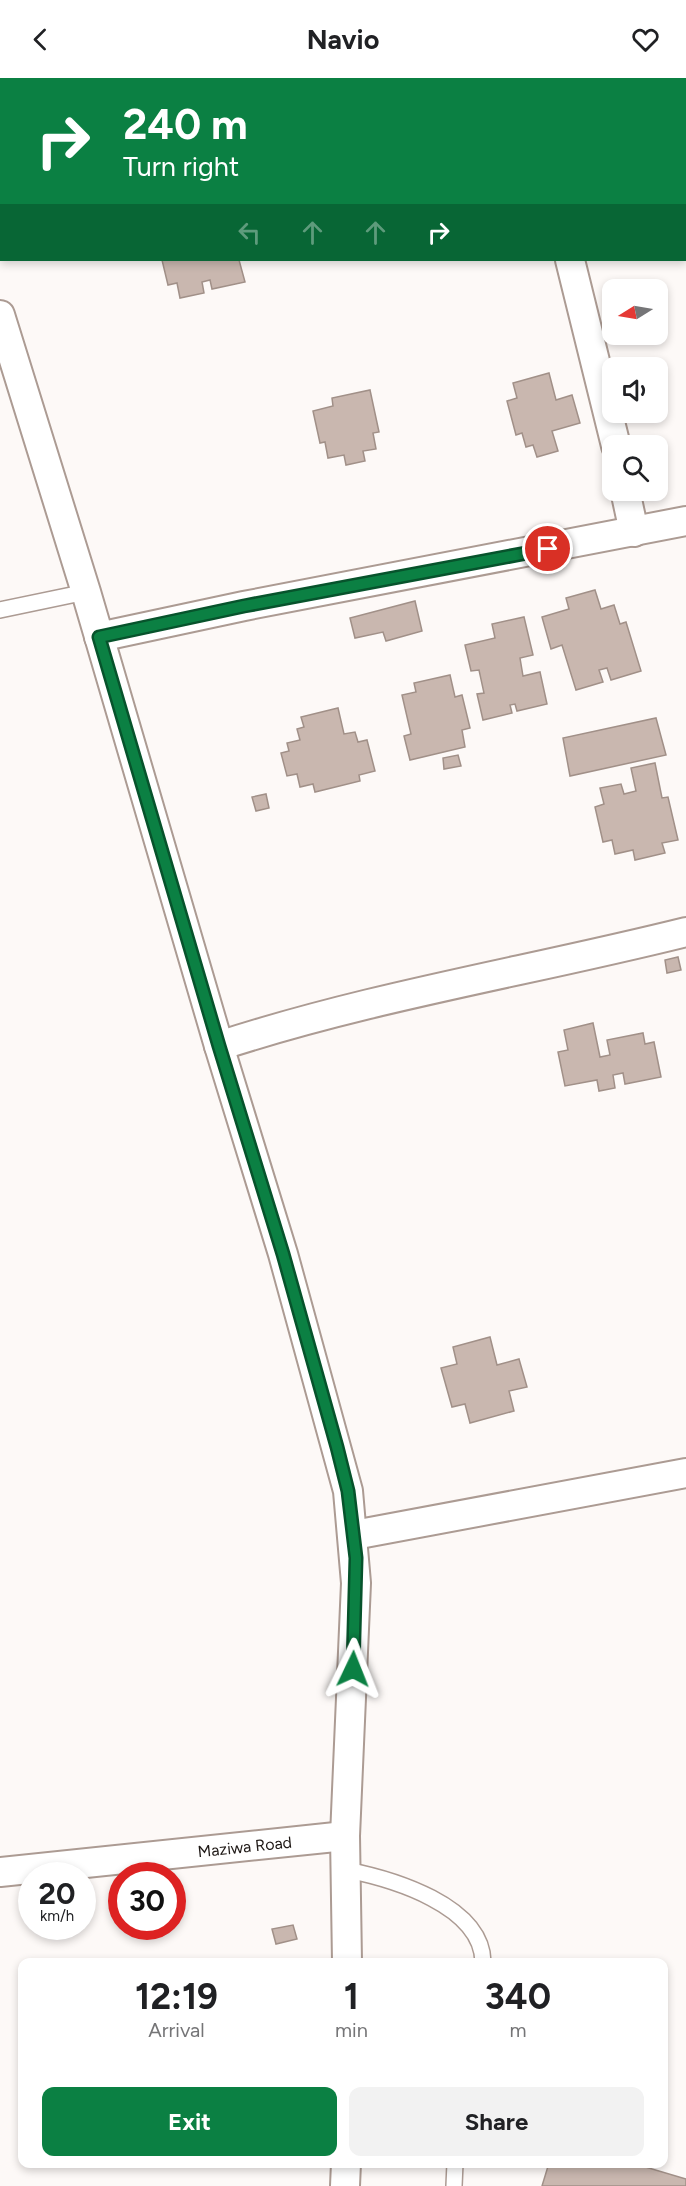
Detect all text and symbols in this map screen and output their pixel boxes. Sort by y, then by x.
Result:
icon: back [24,23,57,56]
text: Navio [307,23,379,56]
icon: heart [629,23,662,56]
text: 240 m [123,99,248,150]
icon: right [24,102,102,180]
text: Turn right [123,150,239,183]
icon: left [233,216,266,249]
icon: ahead [296,216,329,249]
icon: ahead [359,216,392,249]
icon: right [422,216,455,249]
north arrow [602,279,668,345]
map controls [602,279,668,501]
button: sound [602,357,668,423]
button: search [602,435,668,501]
pin [522,523,573,574]
icon: arrive [531,532,564,565]
position arrow [321,1637,385,1701]
street label: Maziwa Road [197,1832,293,1861]
speed limit sign: 30 [108,1862,186,1940]
text: 20 [39,1875,75,1912]
text: km/h [40,1907,74,1925]
text: 12:19 [135,1975,218,2018]
text: 1 [344,1975,359,2018]
text: 340 [485,1975,551,2018]
text: Arrival [148,2018,205,2042]
text: min [335,2018,368,2042]
text: m [509,2018,526,2042]
button: Exit [42,2087,337,2156]
button: Share [349,2087,644,2156]

